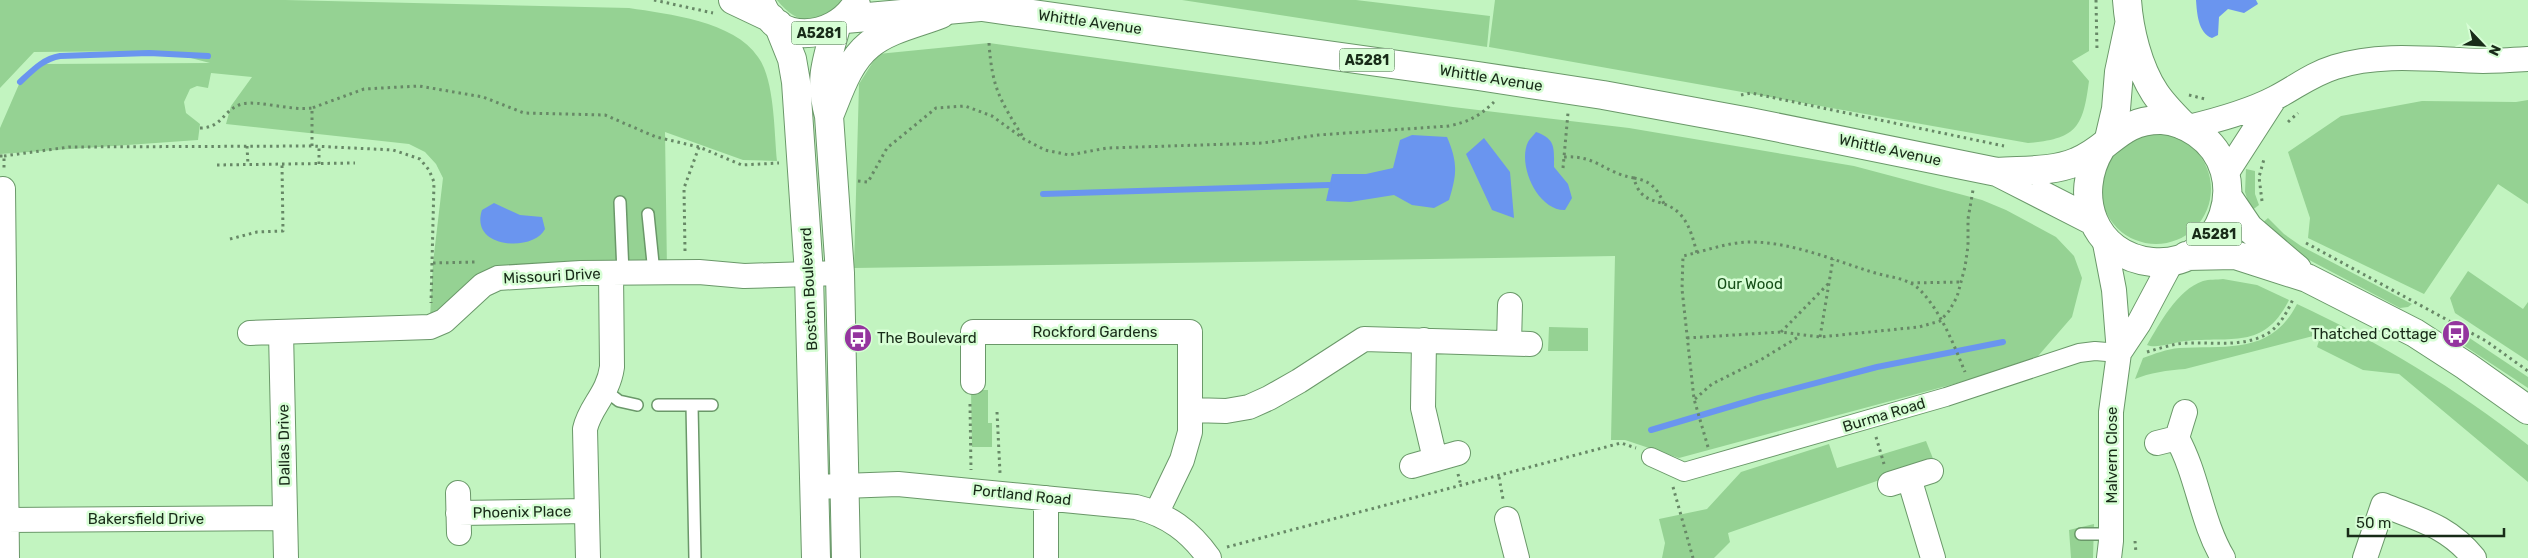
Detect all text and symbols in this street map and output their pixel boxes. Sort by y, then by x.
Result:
street label: Whittle Avenue [1037,6,1143,38]
north arrow [2458,20,2508,70]
road number: A5281 [792,22,846,44]
text: N [2484,42,2504,58]
road number: A5281 [1340,48,1394,72]
street label: Whittle Avenue [1438,61,1544,95]
street label: Whittle Avenue [1837,130,1943,170]
road number: A5281 [2186,222,2242,245]
street label: Boston Boulevard [797,227,821,351]
street label: Missouri Drive [503,264,601,288]
park label: Our Wood [1717,275,1783,293]
bus stop icon: Thatched Cottage [2441,319,2471,349]
bus stop icon: The Boulevard [843,323,873,353]
street label: Rockford Gardens [1033,323,1158,341]
place label: Thatched Cottage [2311,325,2437,343]
place label: The Boulevard [877,329,977,347]
street label: Burma Road [1840,394,1928,436]
street label: Dallas Drive [274,404,294,486]
street label: Malvern Close [2103,406,2121,504]
street label: Portland Road [972,481,1072,509]
street label: Phoenix Place [473,502,571,522]
scale bar [2348,506,2504,538]
street label: Bakersfield Drive [88,510,204,528]
text: 50 m [2356,514,2391,532]

